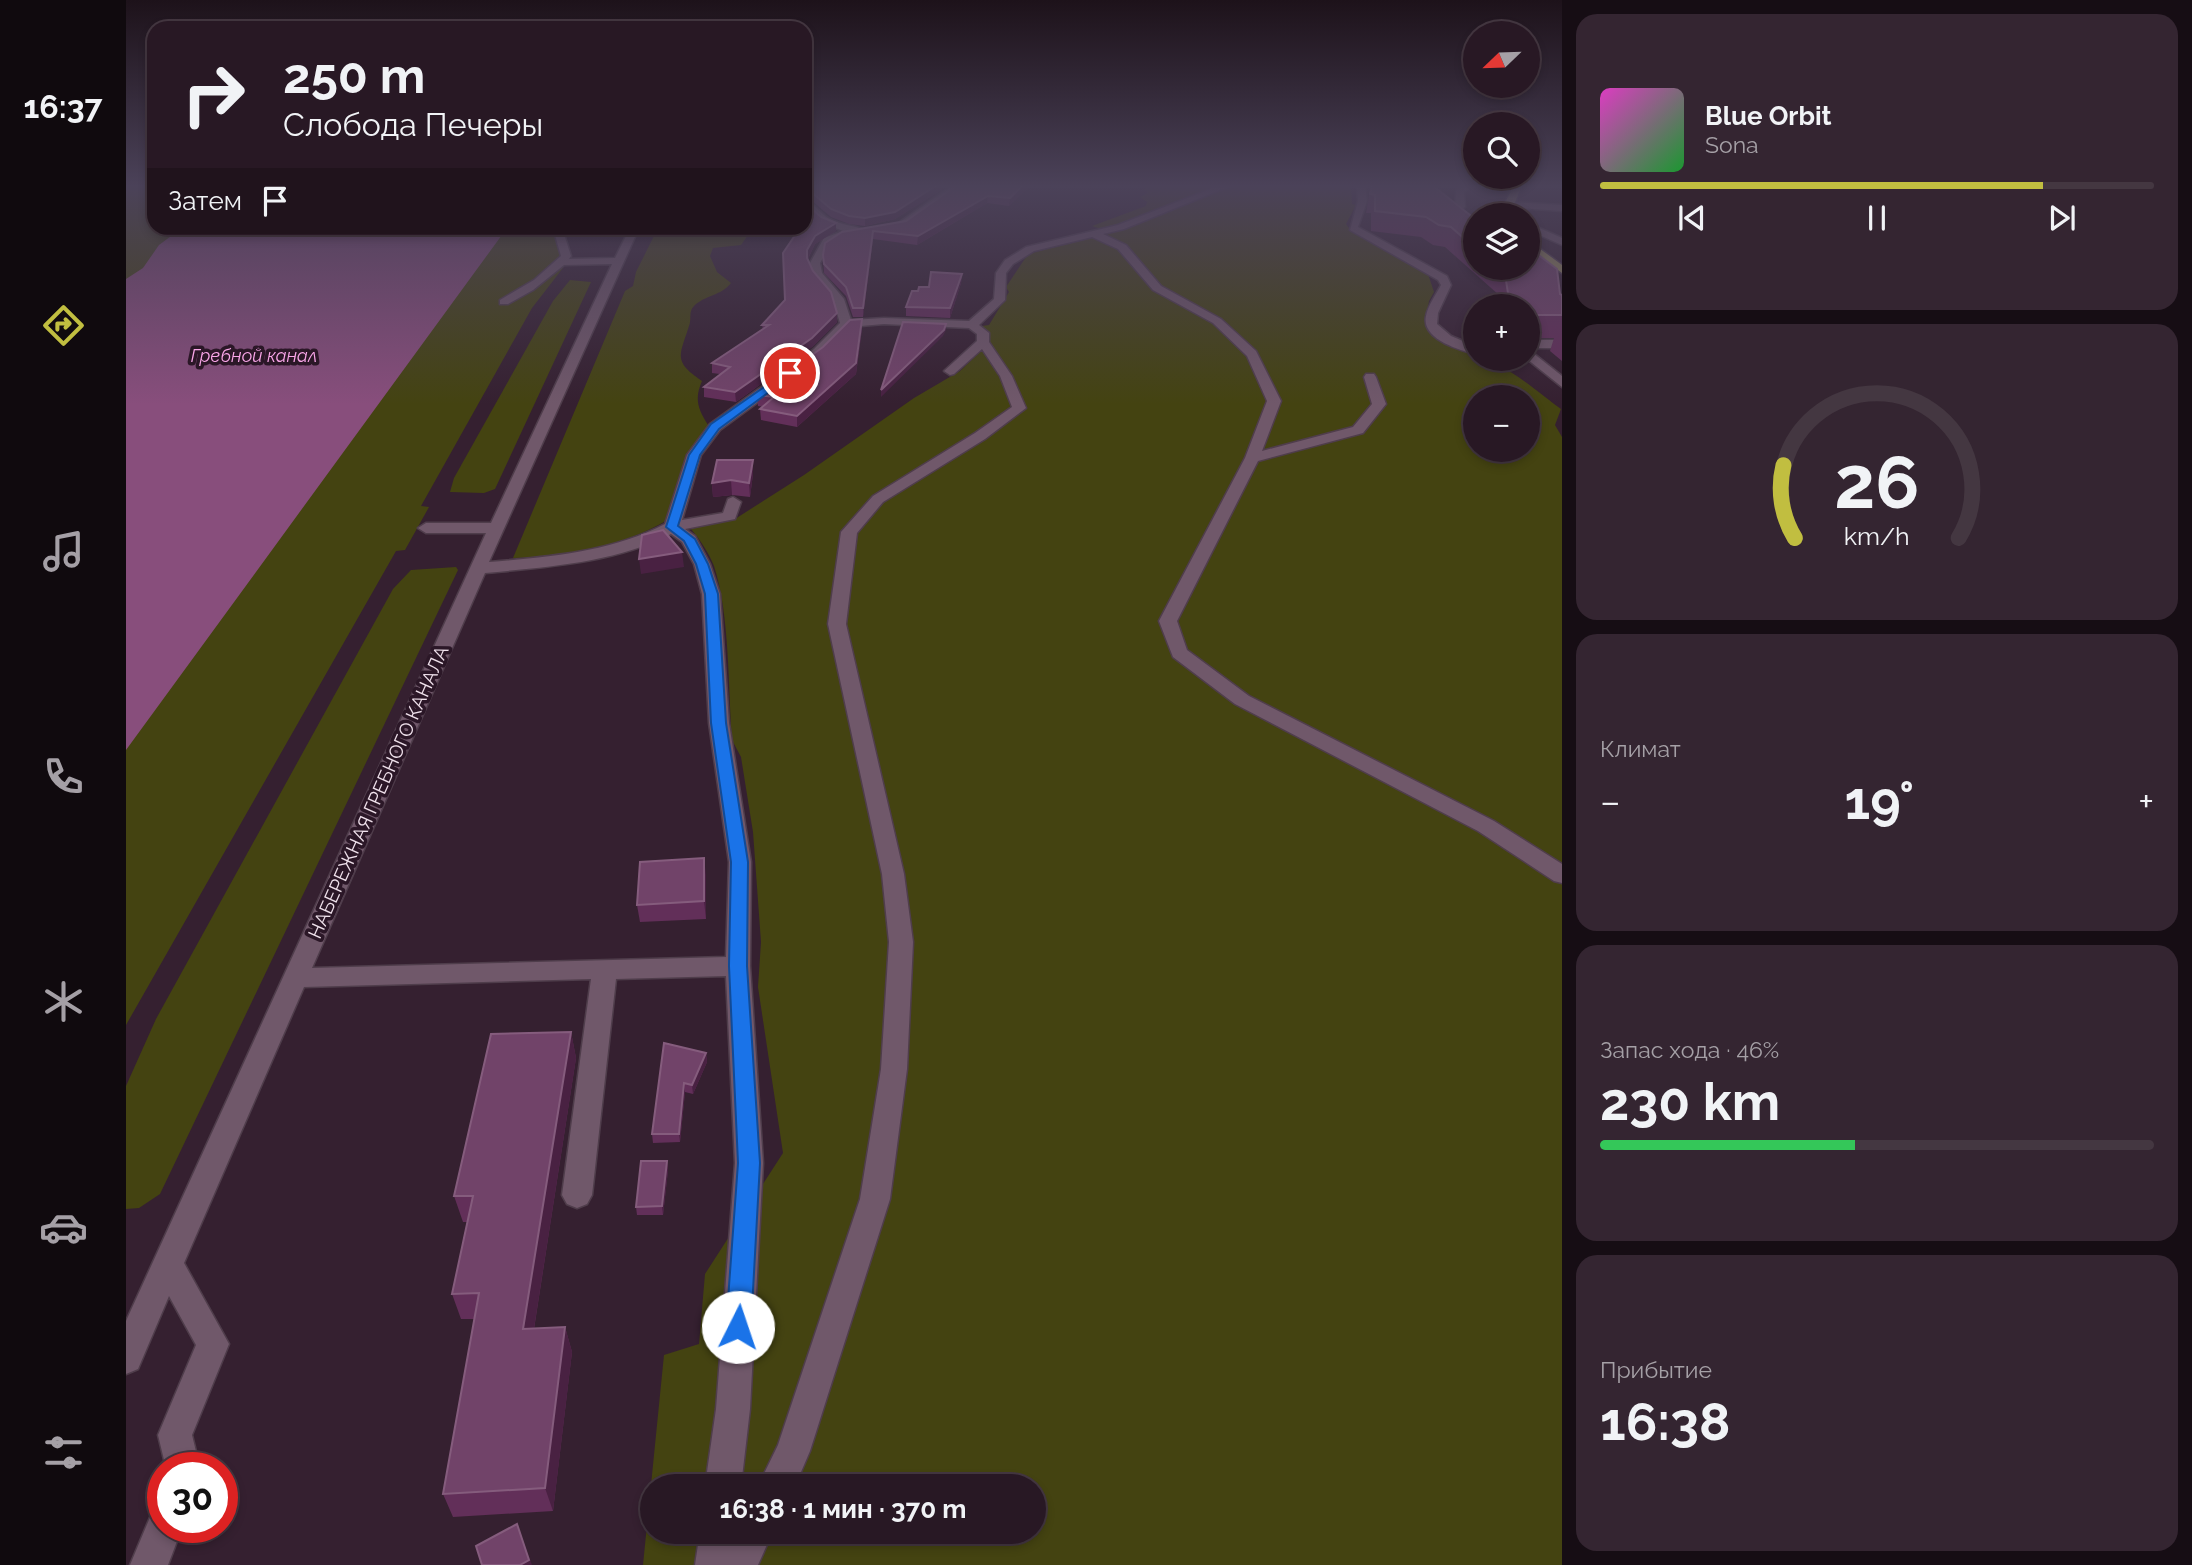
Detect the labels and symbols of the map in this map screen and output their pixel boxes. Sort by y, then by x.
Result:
north arrow [1463,21,1540,98]
pin [760,343,820,403]
water label: Гребной канал [191,345,317,366]
street label: НАБЕРЕЖНАЯ ГРЕБНОГО КАНАЛА [303,642,453,942]
position arrow [701,1290,775,1364]
speed limit sign: 30 [147,1452,238,1543]

